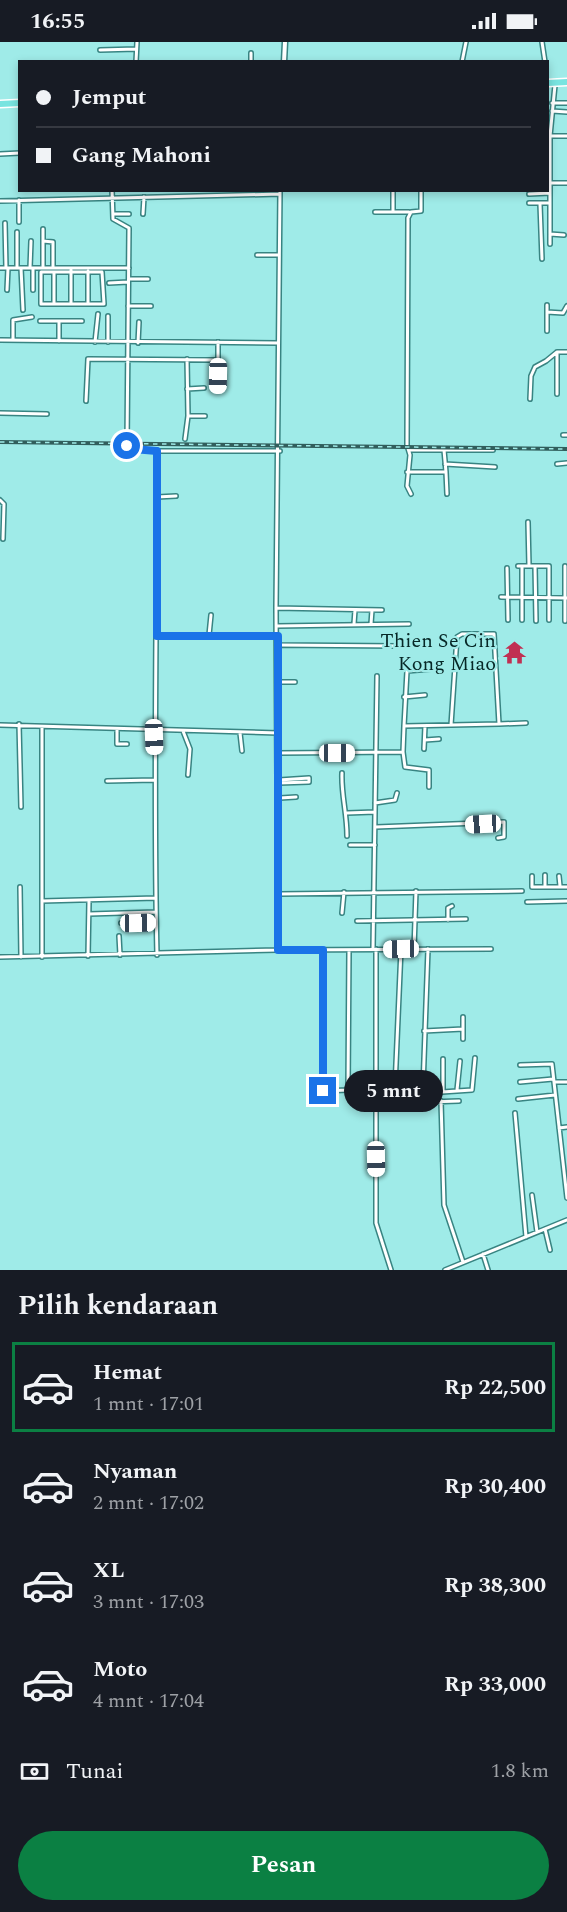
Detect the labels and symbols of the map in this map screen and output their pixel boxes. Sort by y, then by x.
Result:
car [209,358,227,394]
route start [113,432,140,459]
place label: Thien Se Cin Kong Miao [380,626,496,679]
temple icon: Thien Se Cin Kong Miao [501,639,527,665]
car [144,719,164,755]
car [319,744,355,762]
car [465,814,501,834]
car [120,914,156,932]
car [383,940,419,958]
callout: 5 mnt [344,1070,443,1112]
route end [309,1077,336,1104]
car [367,1141,385,1177]

